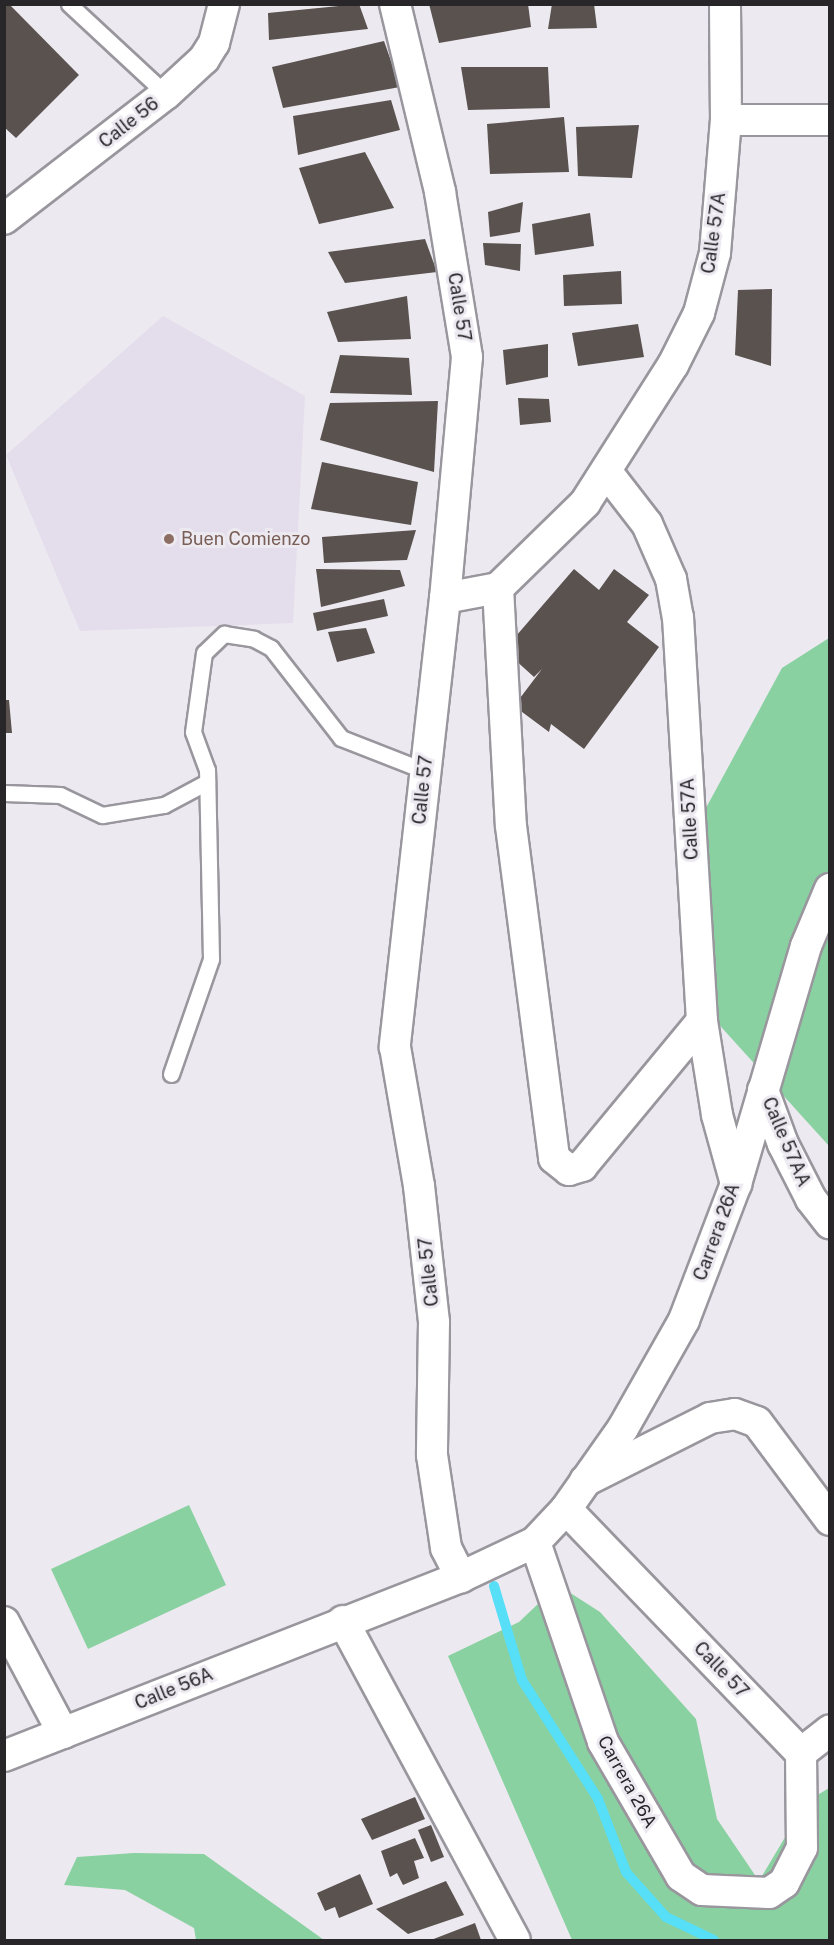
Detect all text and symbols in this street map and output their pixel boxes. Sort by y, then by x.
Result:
street label: Calle 56 [95,93,163,153]
street label: Calle 57A [698,191,730,275]
street label: Calle 57 [443,271,475,343]
place label: Buen Comienzo [181,528,310,550]
marker: Buen Comienzo [162,532,176,546]
street label: Calle 57 [409,754,437,826]
street label: Calle 57A [677,777,703,861]
street label: Calle 57AA [757,1094,815,1190]
street label: Carrera 26A [689,1180,745,1284]
street label: Calle 57 [415,1236,443,1308]
street label: Calle 57 [689,1638,753,1702]
street label: Calle 56A [132,1664,216,1714]
street label: Carrera 26A [593,1732,661,1832]

